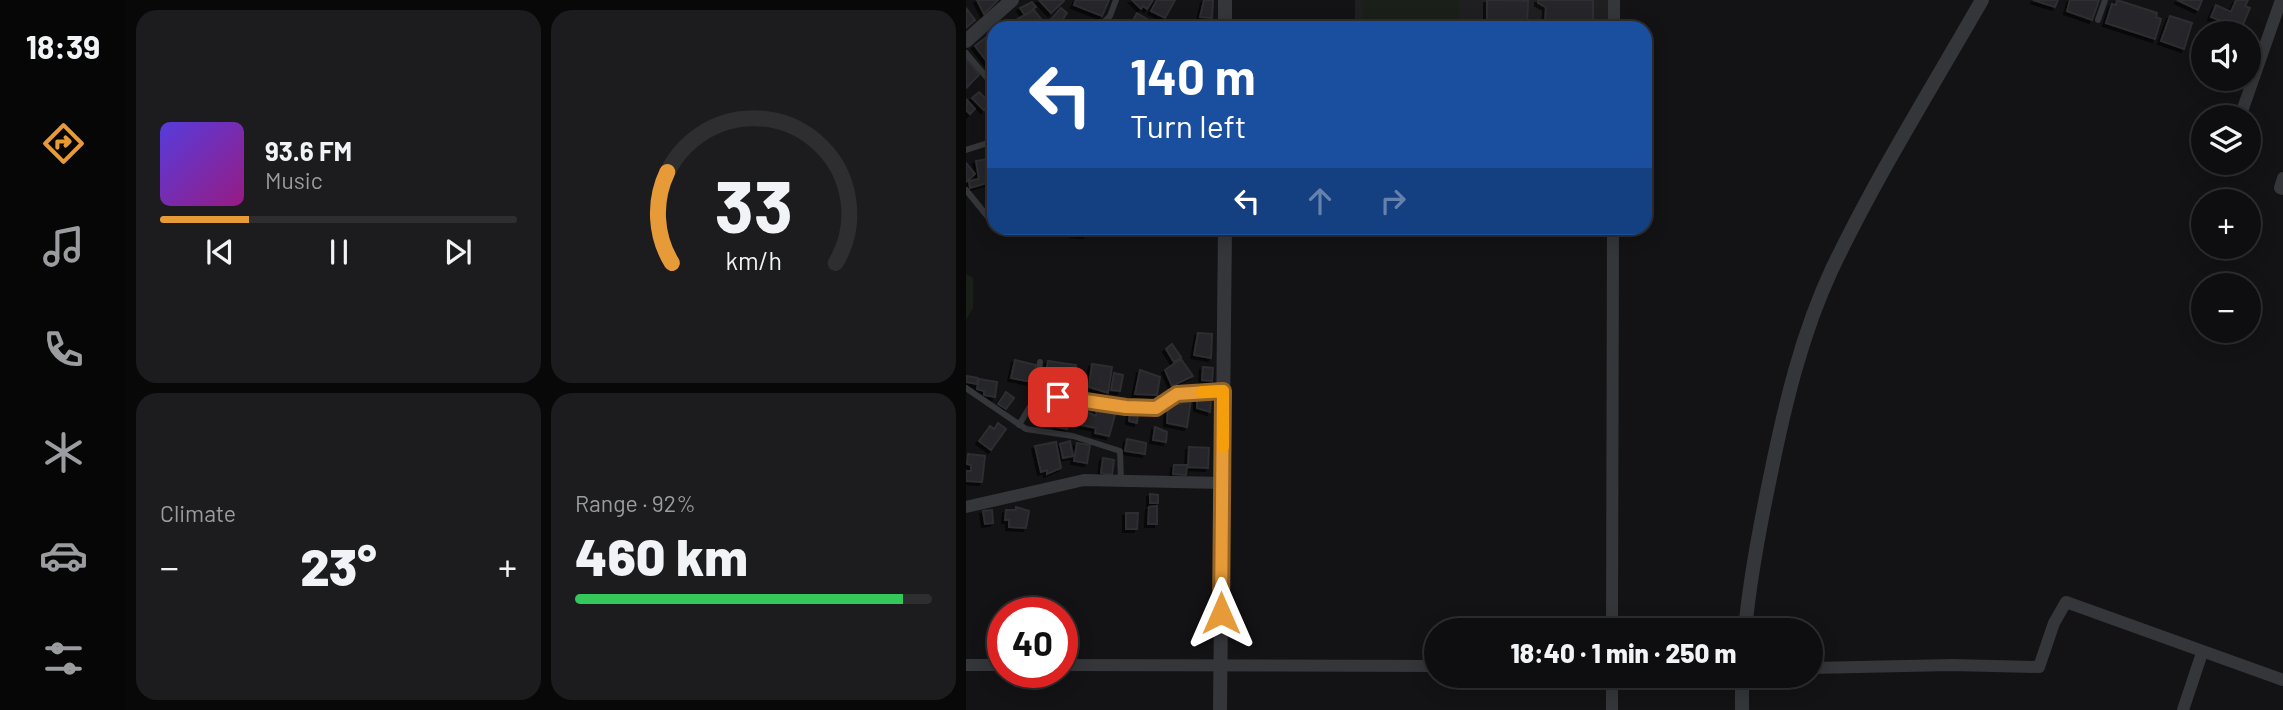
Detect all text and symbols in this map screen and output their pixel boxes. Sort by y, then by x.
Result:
map controls [2191,21,2261,343]
button: sound [2191,21,2261,91]
text: 18:39 [26,27,100,65]
text: 140 m [1130,46,1256,105]
icon: left [1015,49,1106,140]
button: layers [2191,105,2261,175]
text: Turn left [1130,106,1247,144]
icon: directions [39,119,88,168]
text: 93.6 FM [265,135,352,166]
text: 33 [714,160,793,248]
text: Music [265,166,323,194]
icon: left [1228,182,1266,220]
icon: ahead [1301,182,1339,220]
icon: right [1374,182,1412,220]
button: + [2191,189,2261,259]
icon: music [39,222,88,271]
icon: previous [201,233,239,271]
icon: pause [320,233,358,271]
icon: next [439,233,477,271]
text: km/h [725,245,782,275]
button: − [2191,273,2261,343]
icon: phone [39,325,88,374]
pin [1028,367,1088,427]
icon: arrive [1039,378,1077,416]
icon: climate [39,428,88,477]
text: Range · 92% [575,489,696,517]
text: Climate [160,499,236,527]
text: 460 km [575,524,748,586]
icon: car [39,531,88,580]
text: 23° [300,534,377,596]
text: − [160,543,179,589]
text: + [498,543,517,589]
position arrow [1184,576,1258,650]
speed limit sign: 40 [987,597,1078,688]
icon: filters [39,634,88,683]
text: 18:40 · 1 min · 250 m [1511,637,1736,668]

